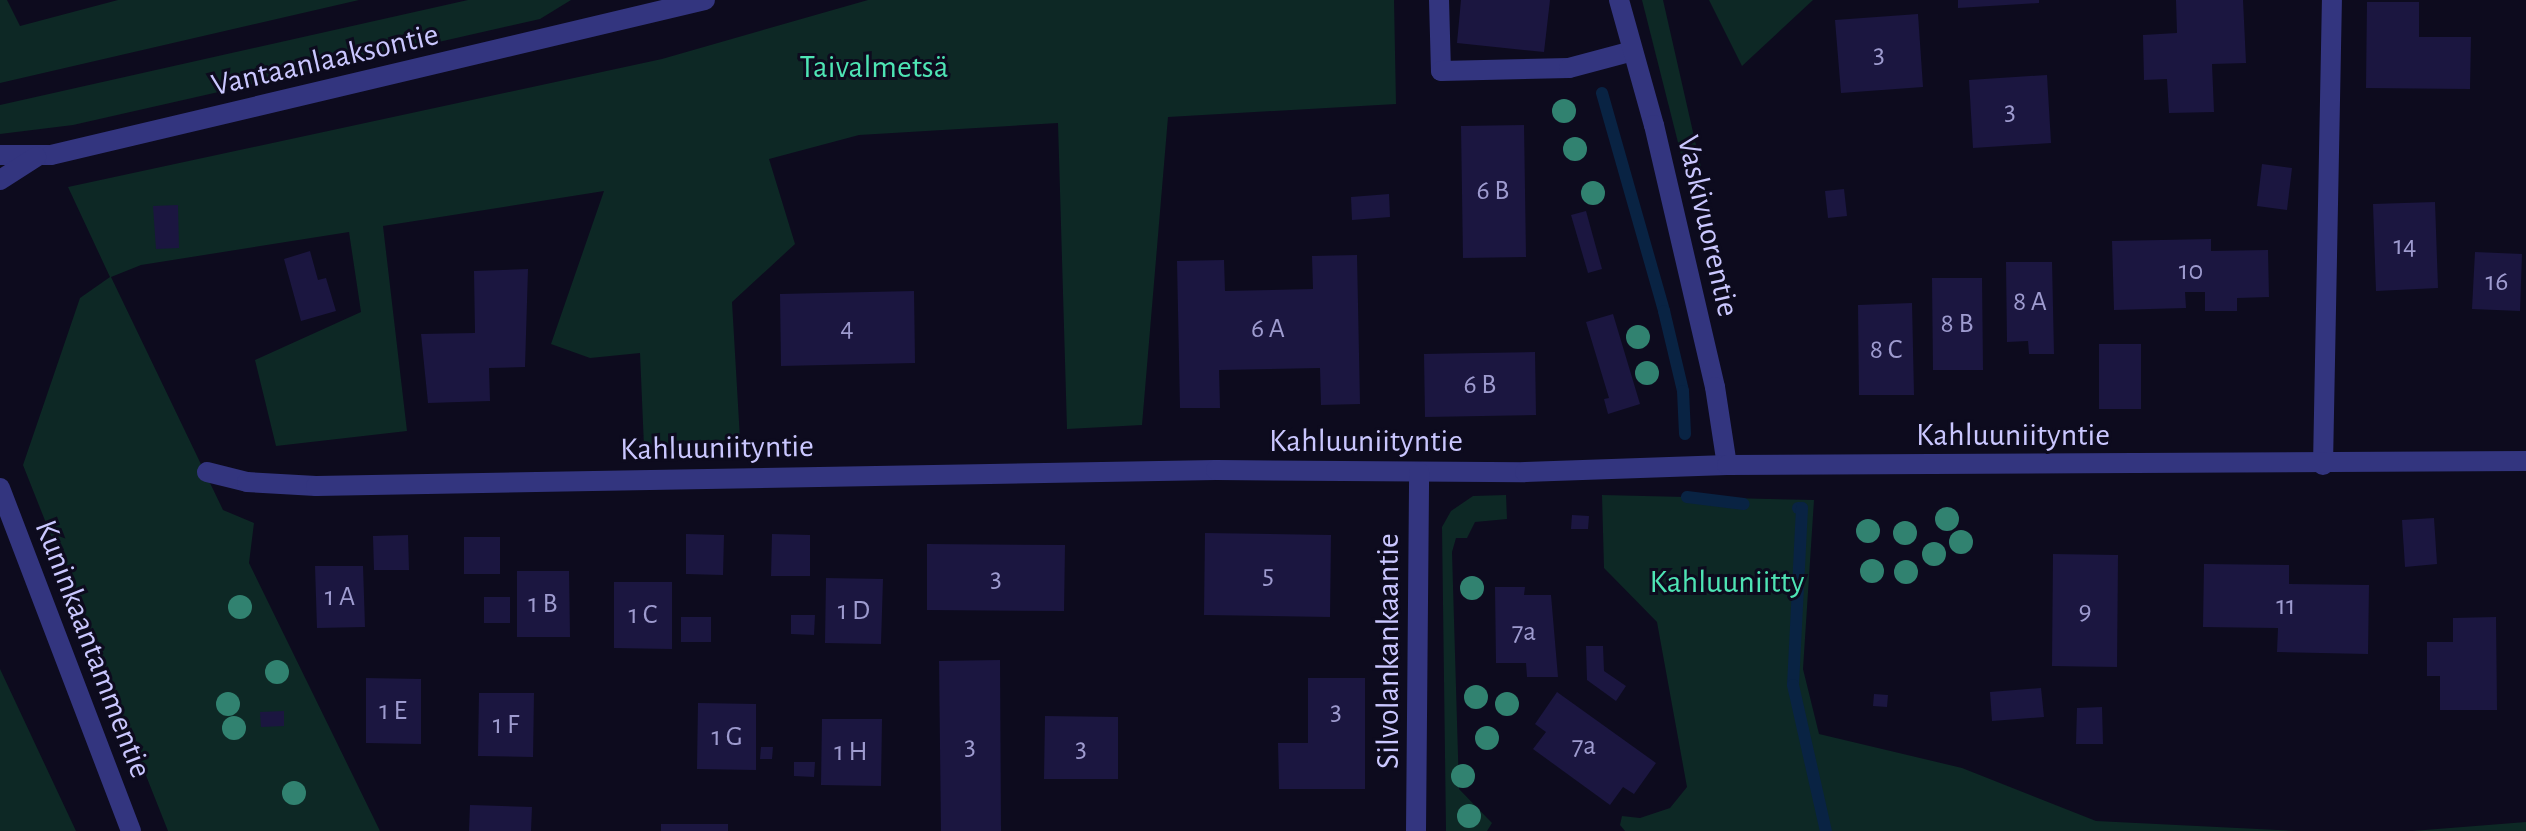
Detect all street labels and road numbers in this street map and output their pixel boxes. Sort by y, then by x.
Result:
street label: Vantaanlaaksontie [208,15,442,105]
street label: Vaskivuorentie [1669,132,1747,320]
street label: Kahluuniityntie [1916,416,2110,454]
street label: Kahluuniityntie [1269,422,1463,460]
street label: Kahluuniityntie [620,427,814,469]
street label: Kuninkaantammentie [26,515,160,783]
street label: Silvolankankaantie [1369,533,1407,769]

